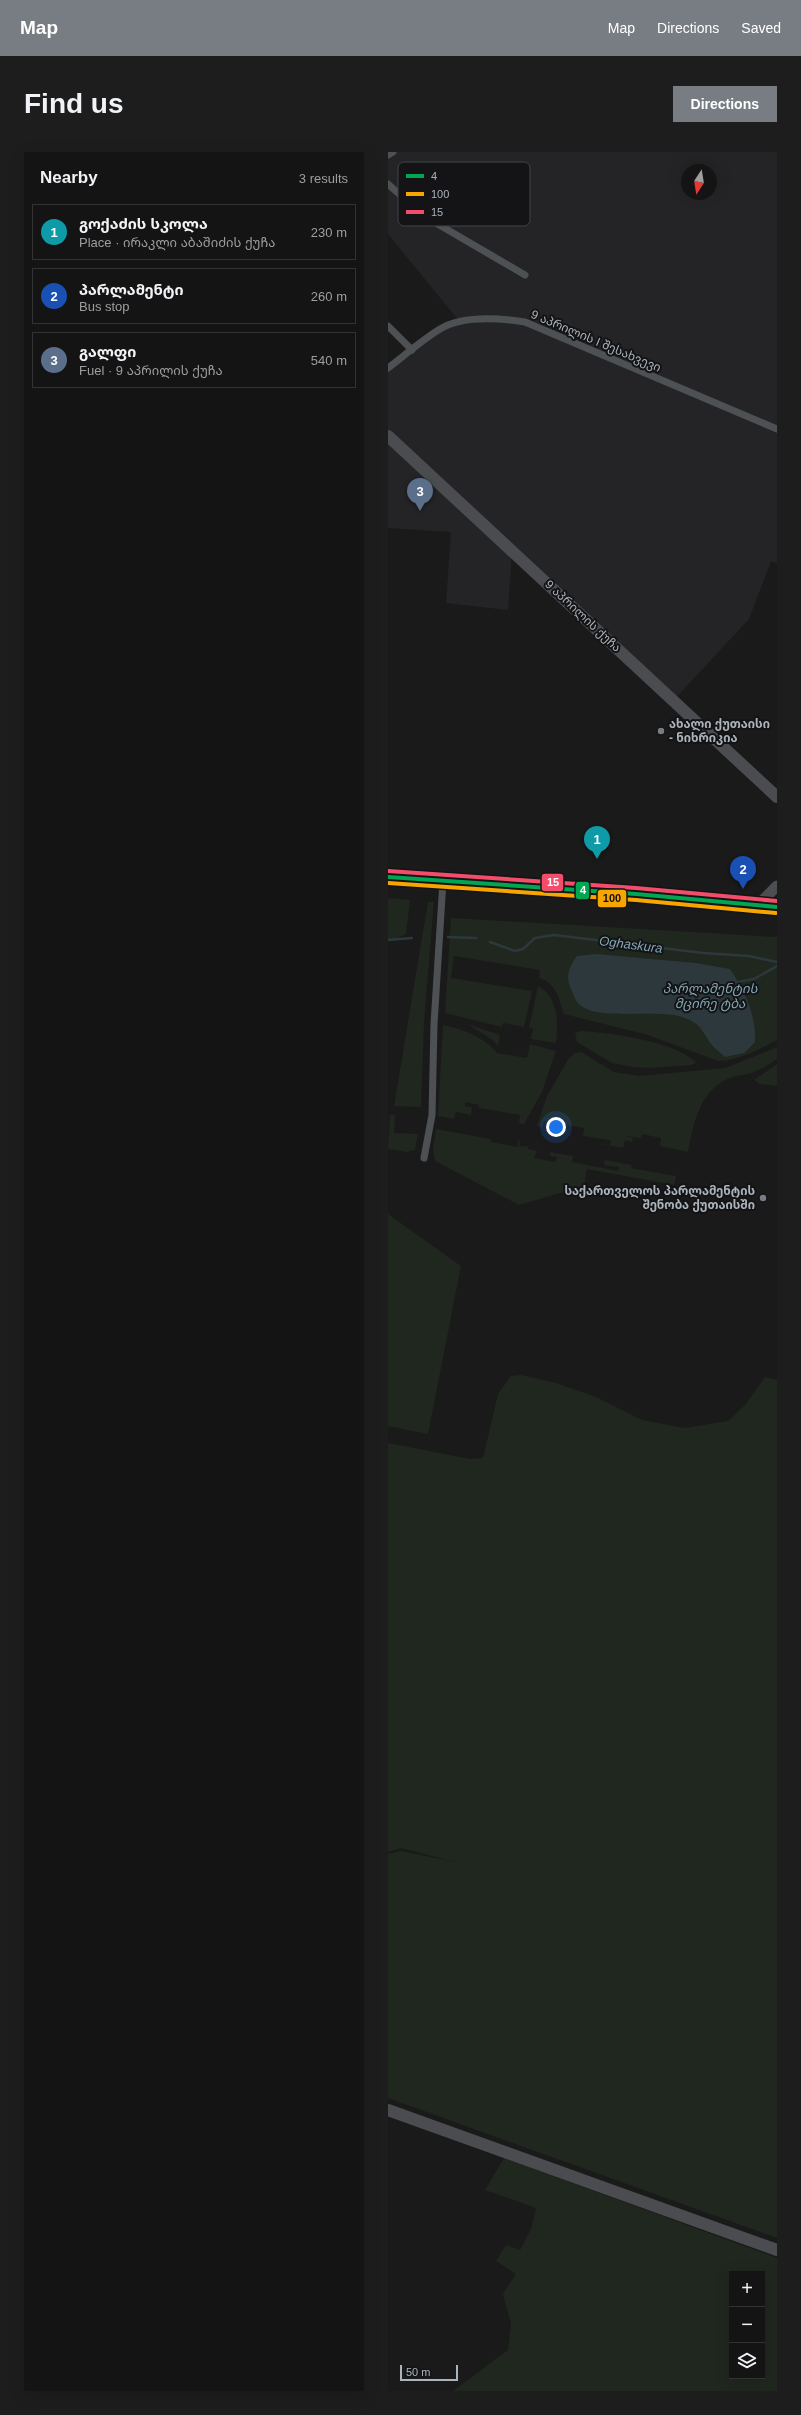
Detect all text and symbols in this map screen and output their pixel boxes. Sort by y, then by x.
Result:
text: Map [20,17,58,38]
text: Map [608,20,635,36]
text: Directions [657,20,719,36]
text: Saved [741,20,781,36]
button: Directions [673,86,777,122]
text: Find us [24,88,124,119]
legend [398,162,530,226]
north arrow [681,164,717,200]
text: Nearby [40,168,98,187]
text: 4 [431,170,437,182]
text: 3 results [299,171,348,186]
text: 100 [431,188,449,200]
text: 15 [431,206,443,218]
text: გოქაძის სკოლა [79,215,208,232]
text: 1 [50,225,58,240]
text: 230 m [311,225,347,240]
text: Place · ირაკლი აბაშიძის ქუჩა [79,235,275,250]
text: პარლამენტი [79,281,184,298]
text: 2 [50,289,58,304]
text: 260 m [311,289,347,304]
text: Bus stop [79,299,130,314]
street label: 9 აპრილის I შესახვევი [528,307,663,376]
text: გალფი [79,343,136,360]
text: 3 [50,353,58,368]
text: 540 m [311,353,347,368]
text: Fuel · 9 აპრილის ქუჩა [79,363,223,378]
pin: 3 [407,478,433,511]
street label: 9 აპრილის ქუჩა [541,577,624,655]
place label: ახალი ქუთაისი - ნიხრიკია [669,717,770,745]
marker: ახალი ქუთაისი - ნიხრიკია [656,726,666,736]
pin: 1 [584,826,610,859]
pin: 2 [730,856,756,889]
line badge: 15 [541,873,564,892]
text: 15 [547,876,559,888]
line badge: 4 [575,881,590,900]
text: 4 [580,884,587,896]
line badge: 100 [597,889,627,908]
text: 100 [603,892,621,904]
water label: Oghaskura [598,933,663,956]
water label: პარლამენტის მცირე ტბა [663,981,758,1012]
your location [546,1117,566,1137]
place label: საქართველოს პარლამენტის შენობა ქუთაისში [564,1184,755,1212]
marker: საქართველოს პარლამენტის შენობა ქუთაისში [758,1193,768,1203]
map controls [729,2271,765,2379]
button: + [729,2271,765,2307]
button: − [729,2307,765,2343]
button: layers [729,2343,765,2379]
scale bar [400,2363,458,2382]
text: 50 m [406,2366,430,2378]

